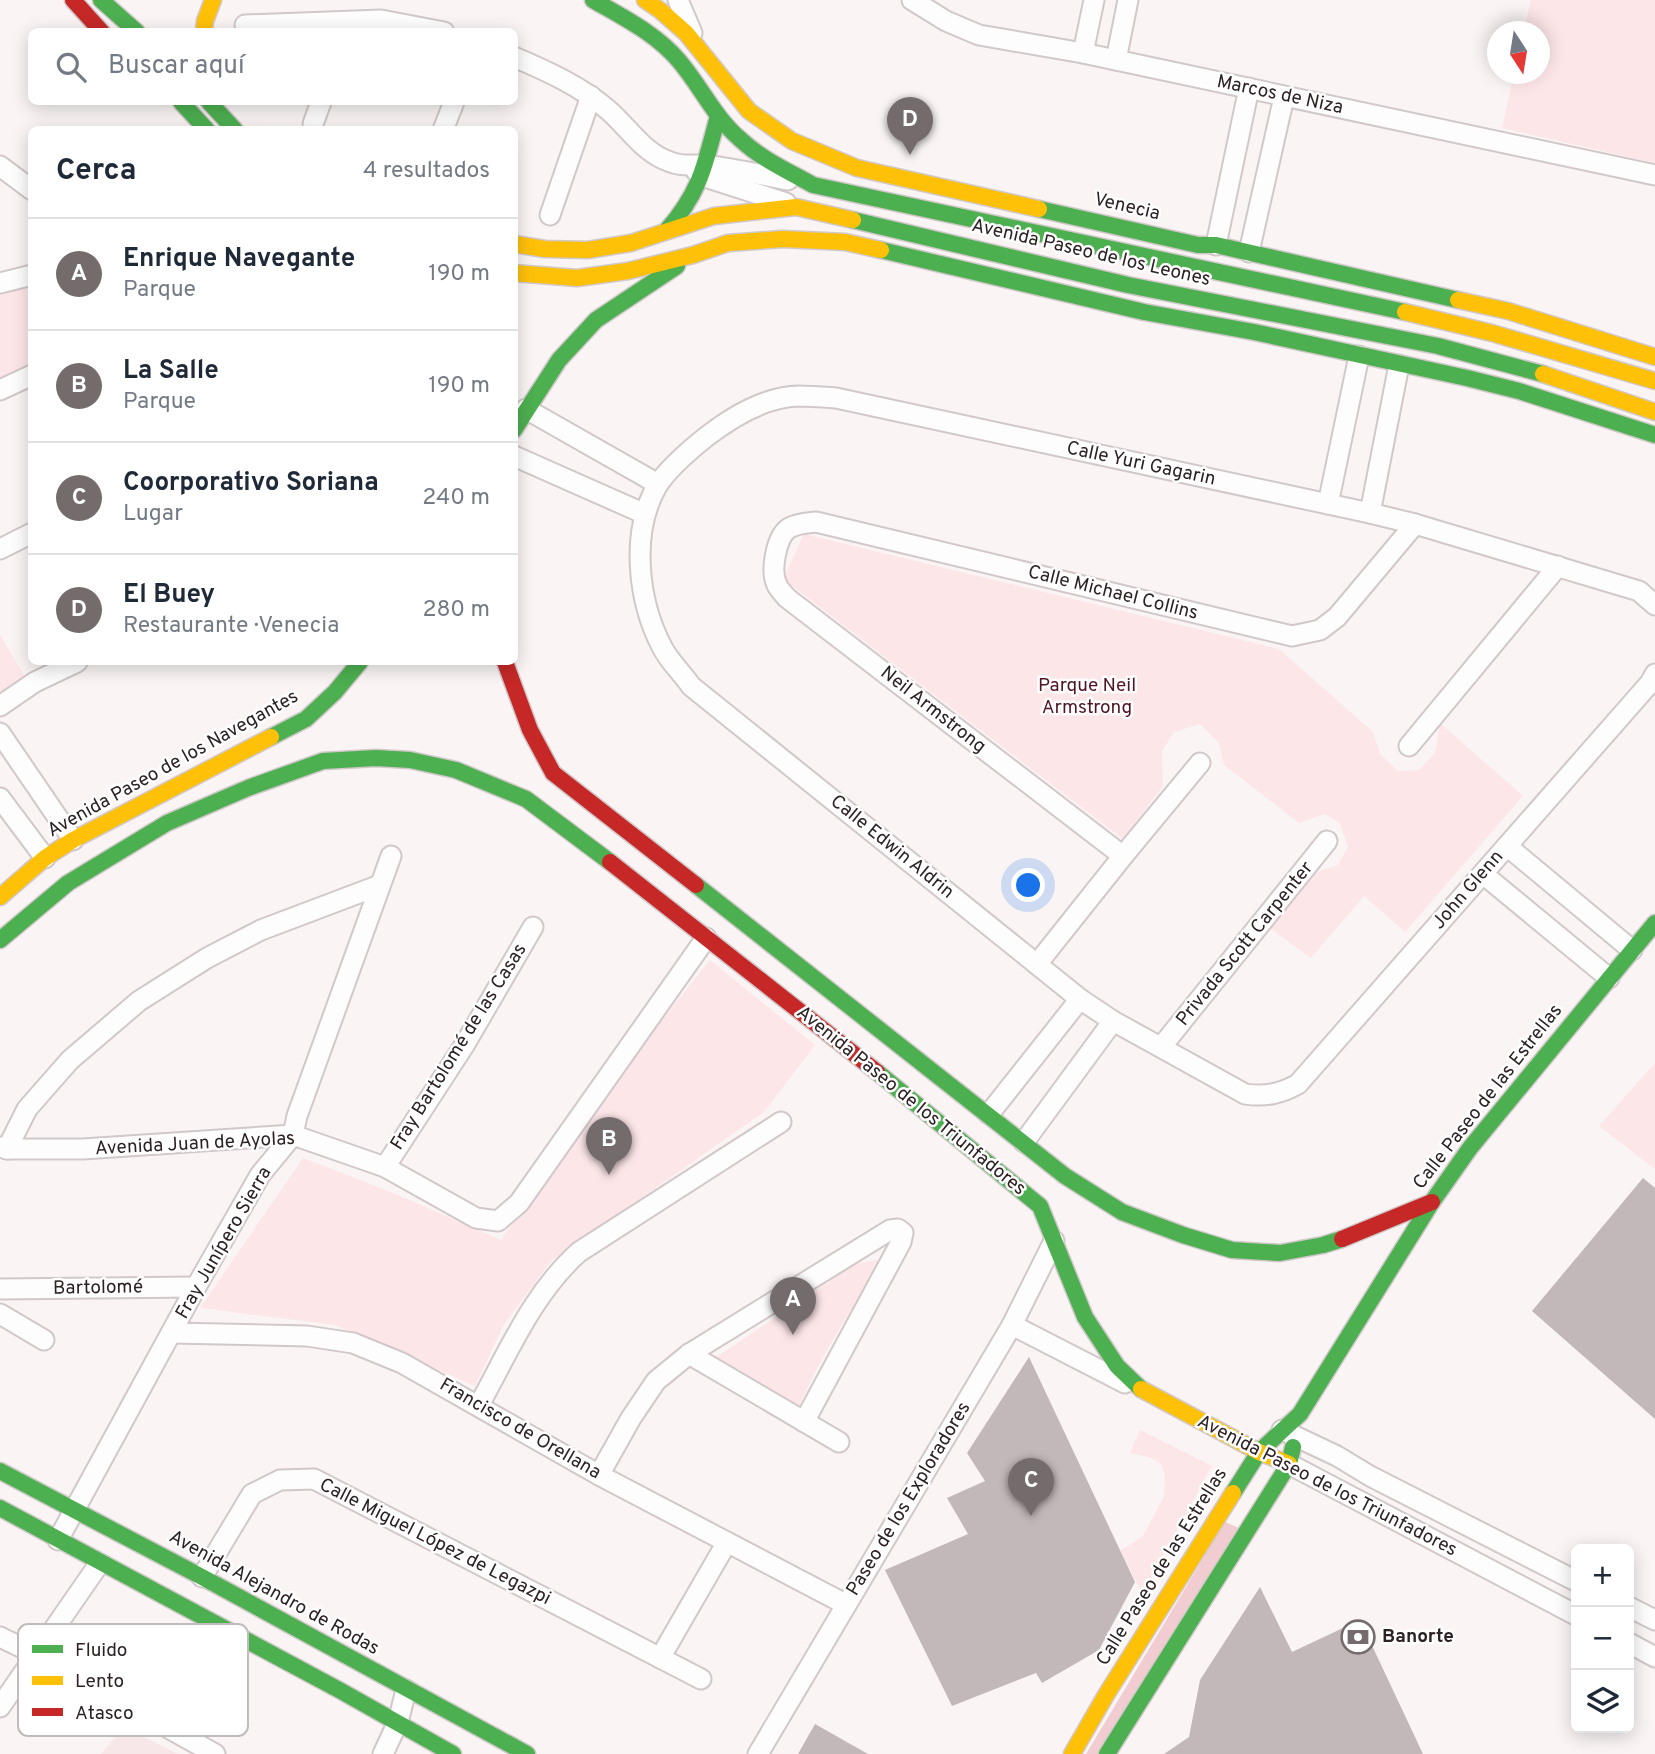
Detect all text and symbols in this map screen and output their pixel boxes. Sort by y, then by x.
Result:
north arrow [1487,21,1550,84]
search box [28,28,518,105]
icon: search [52,48,90,86]
text: Buscar aquí [108,50,245,83]
street label: Marcos de Niza [1215,70,1345,120]
pin: D [887,97,933,155]
text: Cerca [56,153,136,190]
text: 4 resultados [363,157,490,186]
street label: Venecia [1092,188,1162,226]
street label: Avenida Paseo de los Leones [969,214,1213,292]
text: Enrique Navegante [123,243,355,276]
text: A [71,260,87,289]
text: 190 m [428,260,490,289]
text: Parque [123,276,196,305]
text: La Salle [123,355,219,388]
text: B [71,372,87,401]
text: 190 m [428,372,490,401]
text: Parque [123,388,196,417]
street label: Calle Yuri Gagarin [1064,436,1218,492]
text: Coorporativo Soriana [123,467,379,500]
text: C [72,484,86,513]
text: 240 m [422,484,490,513]
text: Lugar [123,500,183,529]
street label: Calle Michael Collins [1025,560,1201,626]
text: El Buey [123,579,215,612]
text: D [71,596,87,625]
text: 280 m [422,596,490,625]
text: Restaurante · Venecia [123,612,339,641]
street label: Neil Armstrong [875,661,991,759]
park label: Parque Neil Armstrong [1038,674,1136,720]
street label: Avenida Paseo de los Navegantes [43,685,303,843]
street label: Calle Edwin Aldrin [825,790,959,904]
street label: John Glenn [1427,845,1509,935]
street label: Privada Scott Carpenter [1171,856,1319,1031]
your location [1011,868,1045,902]
street label: Fray Bartolomé de las Casas [385,939,533,1155]
street label: Calle Paseo de las Estrellas [1408,999,1568,1195]
street label: Avenida Paseo de los Triunfadores [791,1001,1031,1201]
pin: B [586,1117,632,1175]
street label: Avenida Juan de Ayolas [94,1127,296,1161]
street label: Fray Junípero Sierra [171,1163,277,1323]
street label: Bartolomé [53,1275,143,1301]
pin: A [770,1277,816,1335]
street label: Francisco de Orellana [435,1373,605,1485]
street label: Paseo de los Exploradores [842,1398,976,1600]
street label: Avenida Paseo de los Triunfadores [1193,1410,1461,1562]
pin: C [1008,1458,1054,1516]
street label: Calle Paseo de las Estrellas [1091,1464,1233,1670]
street label: Calle Miguel López de Legazpi [315,1473,555,1611]
street label: Avenida Alejandro de Rodas [165,1525,383,1661]
map controls [1571,1544,1634,1733]
button: + [1571,1544,1634,1607]
button: − [1571,1607,1634,1670]
bank icon: Banorte [1339,1618,1377,1656]
legend [18,1624,248,1736]
place label: Banorte [1382,1625,1454,1649]
text: Fluido [75,1639,127,1663]
text: Lento [75,1670,124,1694]
button: layers [1571,1670,1634,1733]
text: Atasco [75,1702,134,1726]

